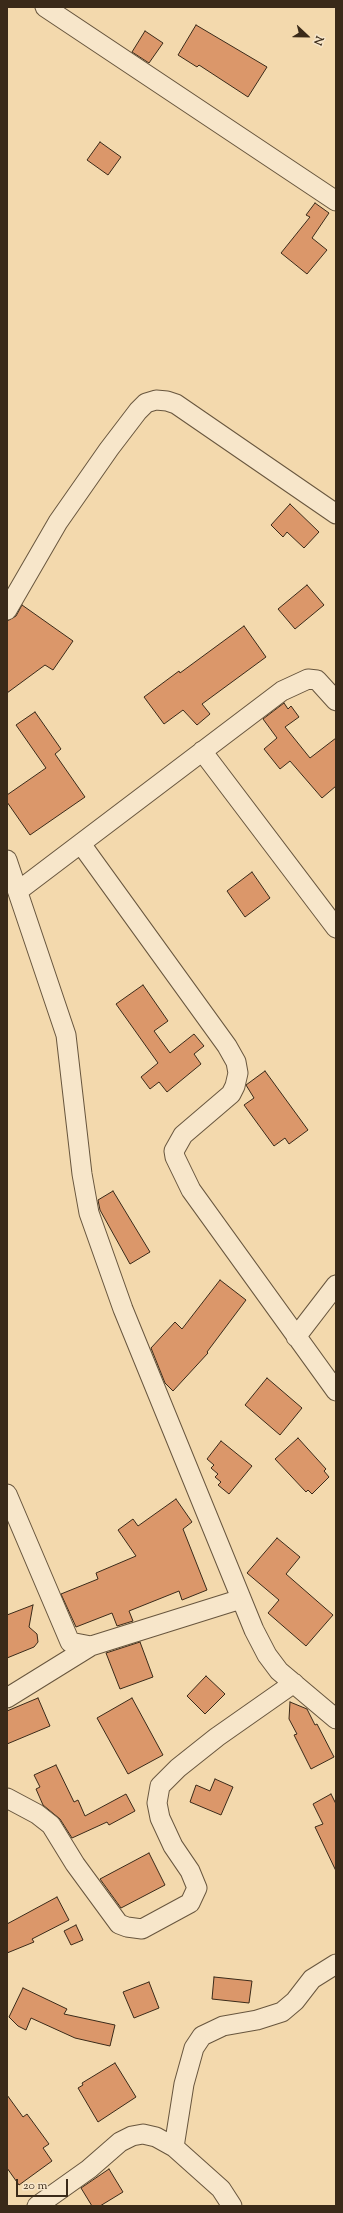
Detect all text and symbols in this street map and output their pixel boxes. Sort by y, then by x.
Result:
north arrow [287,16,327,56]
text: N [309,33,327,48]
scale bar [18,2171,70,2197]
text: 20 m [23,2177,47,2195]

